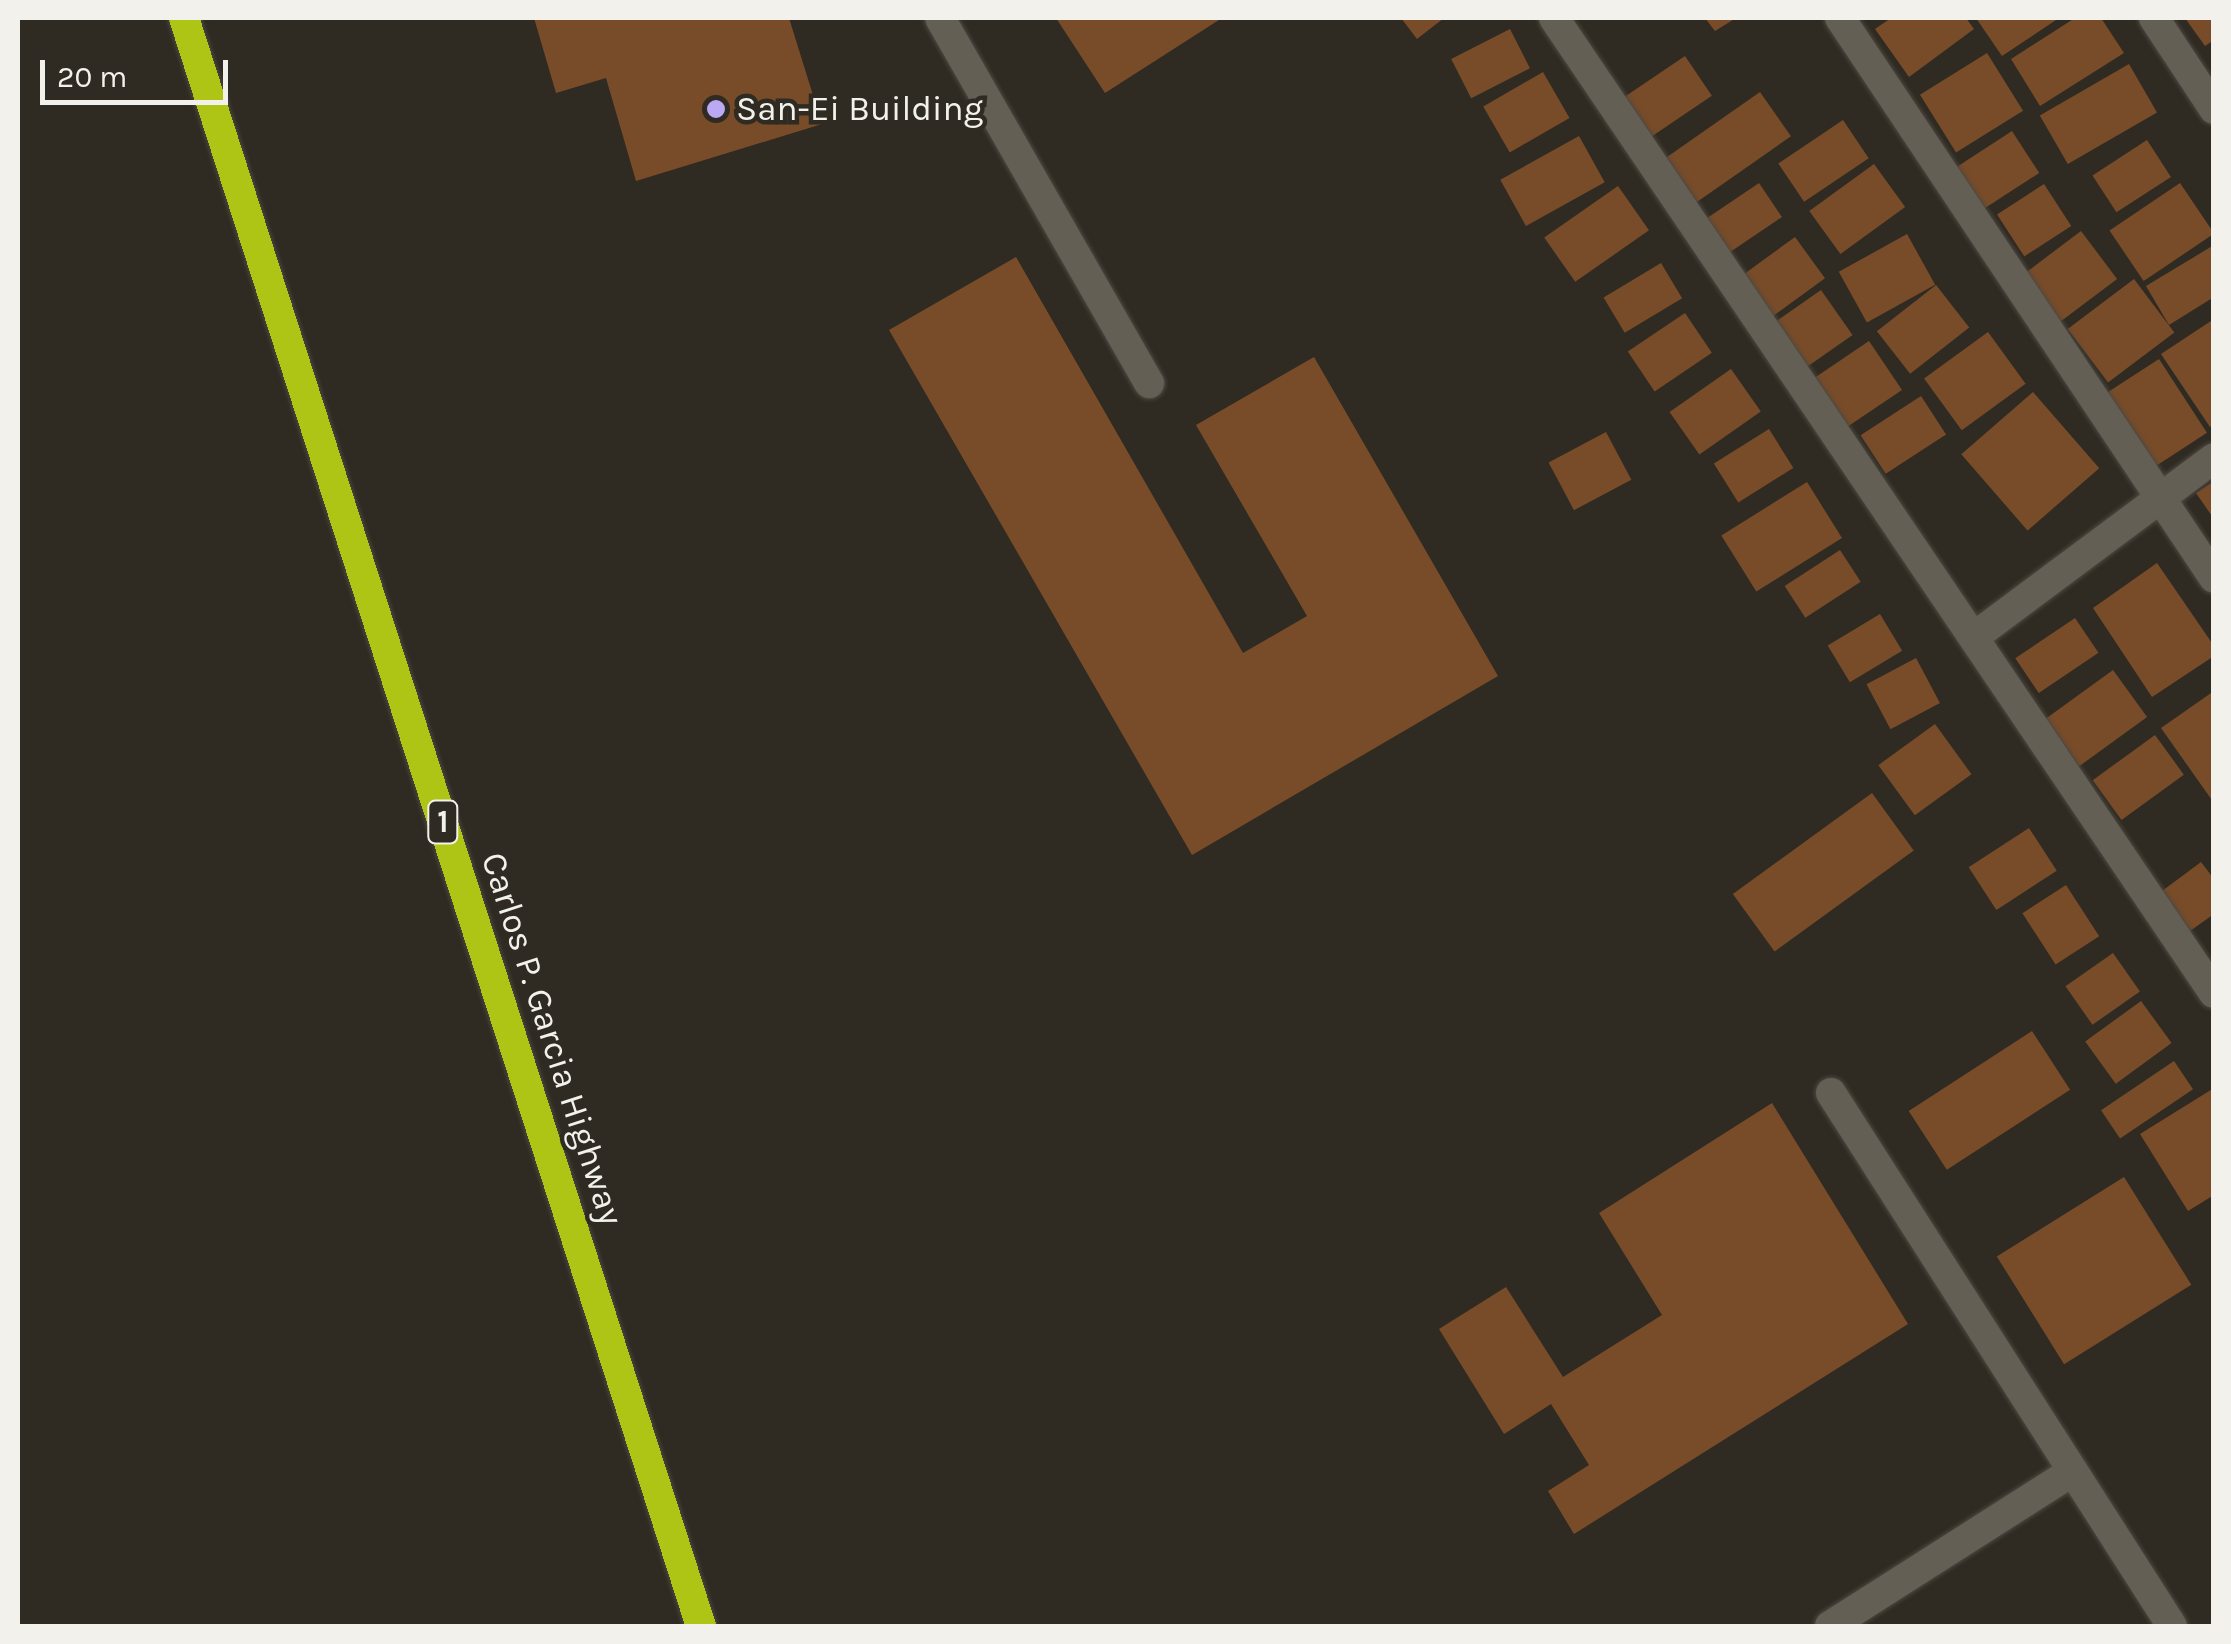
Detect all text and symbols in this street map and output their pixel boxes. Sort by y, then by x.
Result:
scale bar [45,40,232,102]
text: 20 m [57,59,127,95]
place label: San-Ei Building [736,88,983,130]
marker: San-Ei Building [705,98,727,120]
road number: 1 [426,795,460,849]
street label: Carlos P. Garcia Highway [472,847,632,1231]

